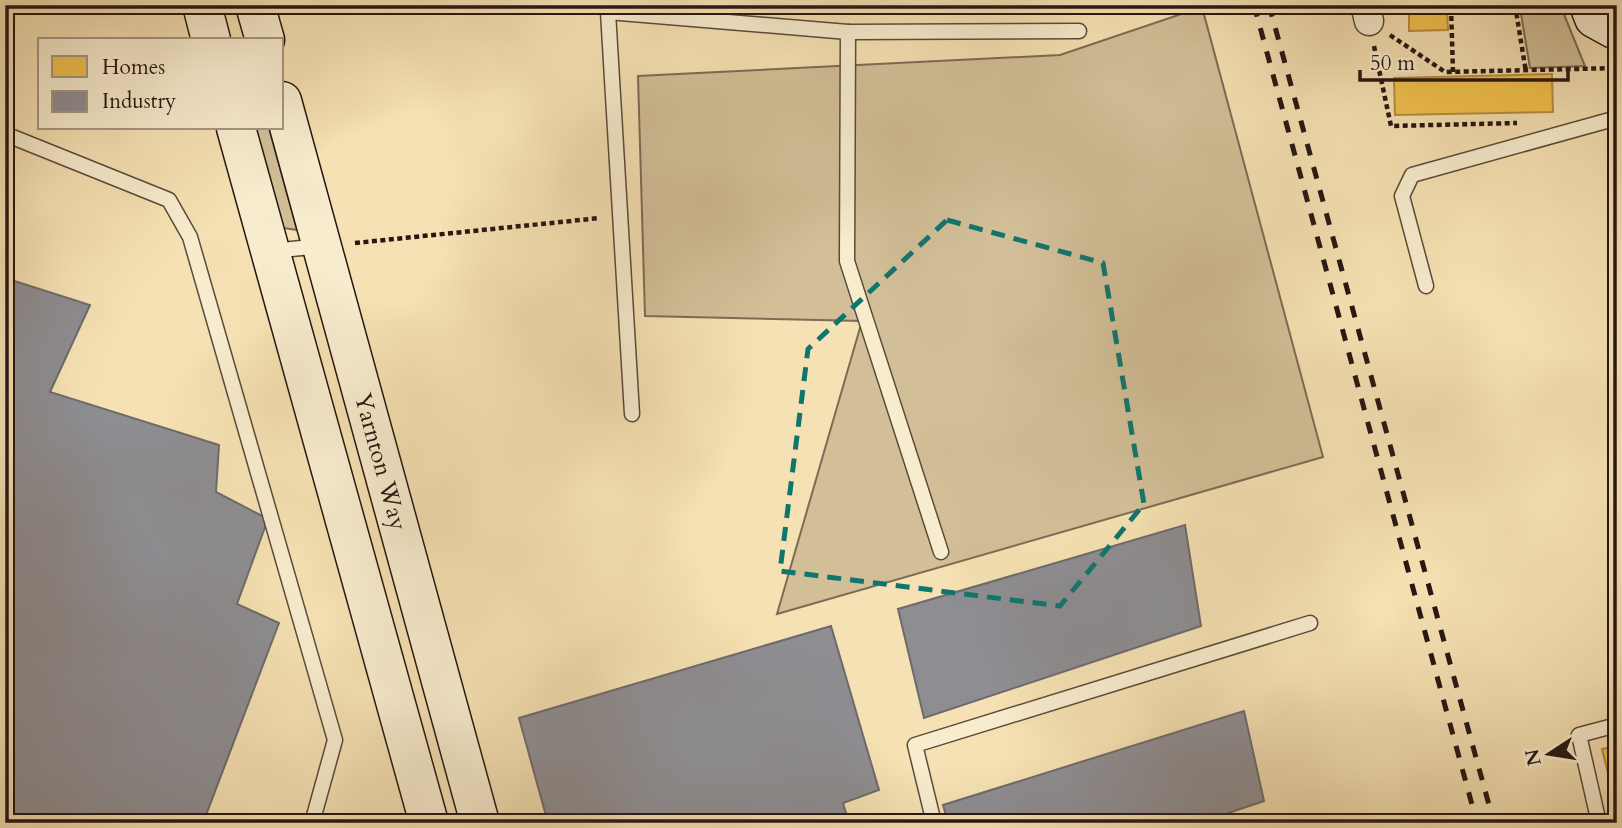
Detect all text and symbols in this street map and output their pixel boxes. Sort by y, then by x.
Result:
legend [38,38,284,130]
scale bar [1360,38,1568,82]
text: 50 m [1370,49,1415,78]
text: Homes [102,53,165,82]
text: Industry [102,87,176,116]
street label: Yarnton Way [346,389,416,534]
north arrow [1514,720,1584,790]
text: N [1519,746,1548,768]

